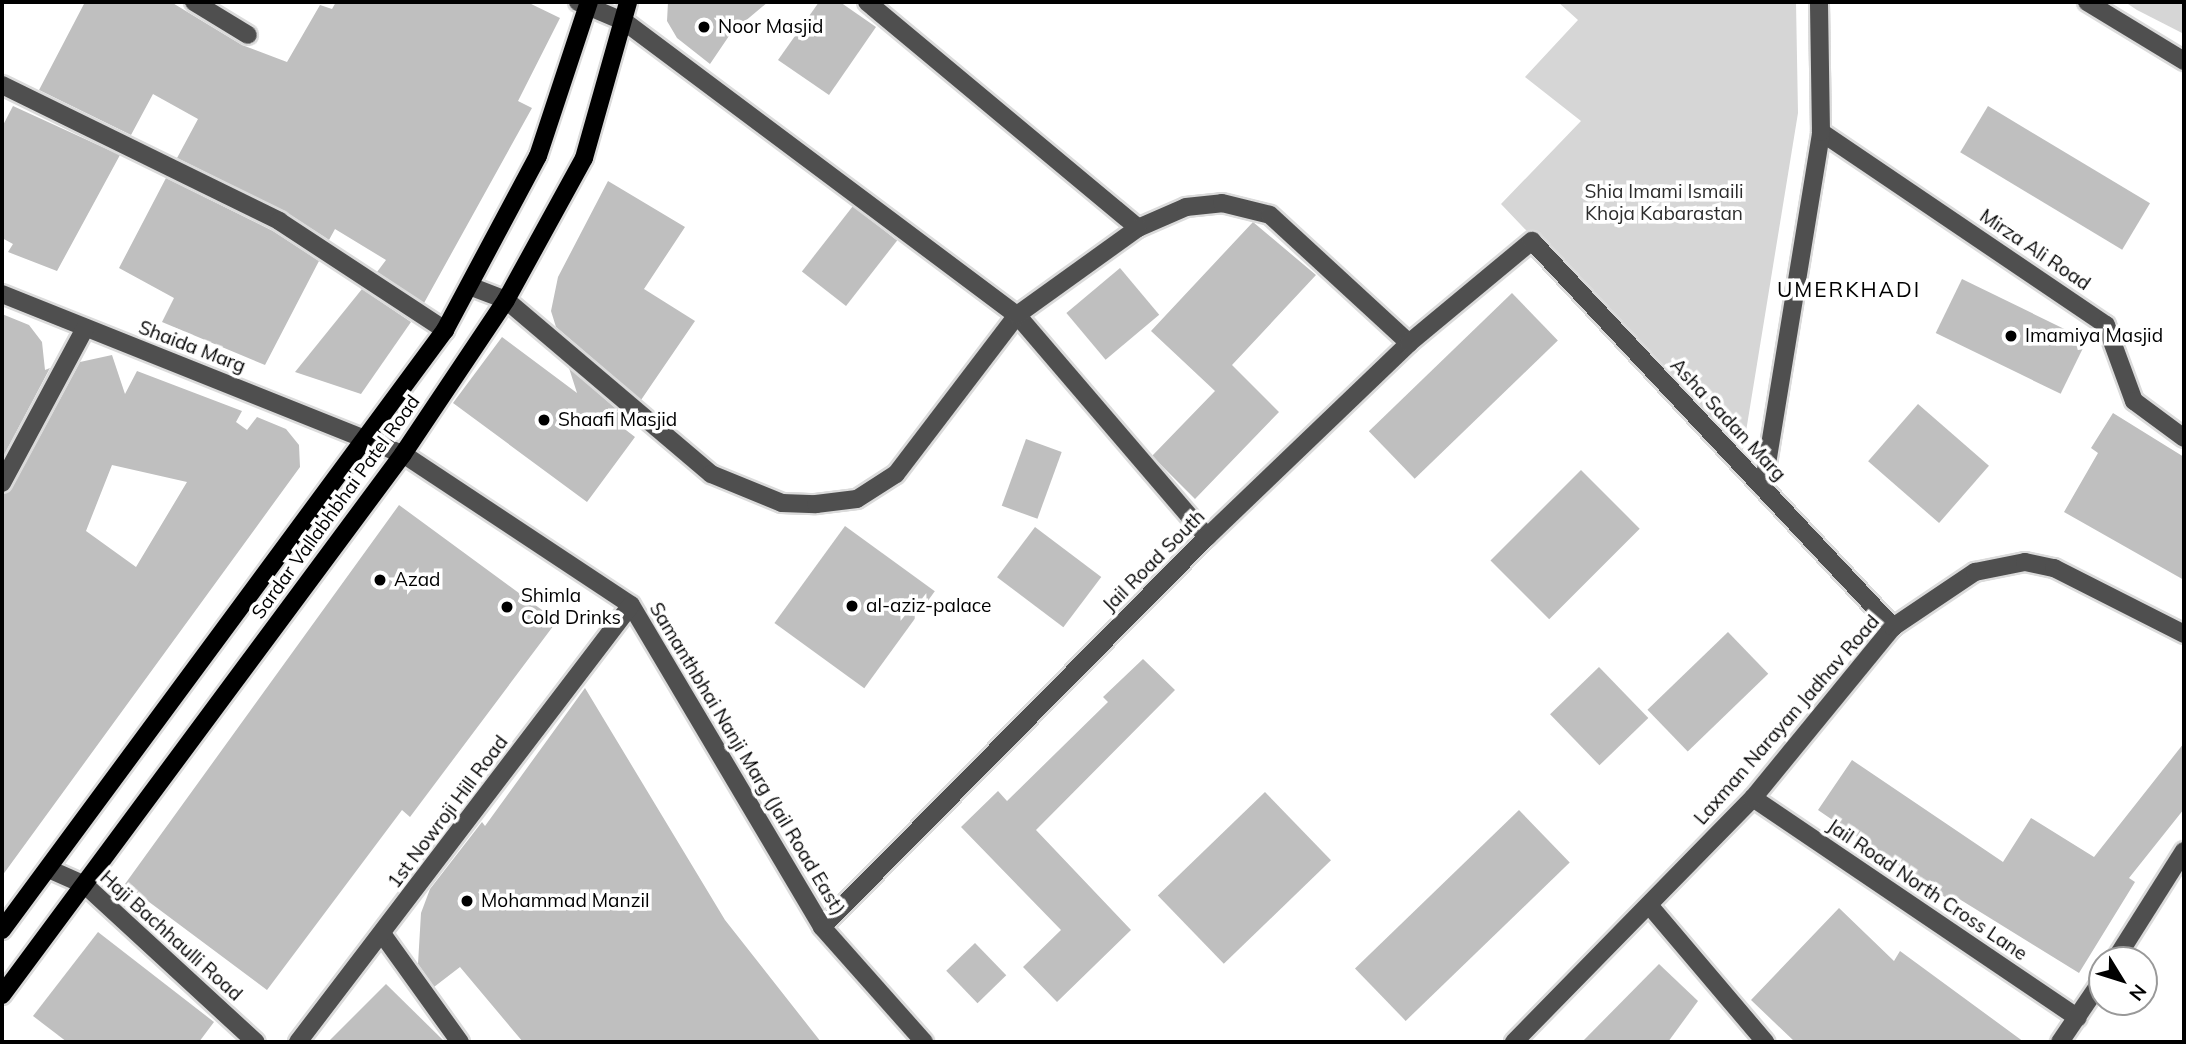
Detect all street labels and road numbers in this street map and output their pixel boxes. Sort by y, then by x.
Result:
street label: Mirza Ali Road [1975,205,2095,295]
street label: Shaida Marg [135,316,249,378]
street label: Asha Sadan Marg [1666,354,1790,486]
street label: Sardar Vallabhbhai Patel Road [247,391,425,623]
street label: Jail Road South [1098,505,1210,617]
street label: Samanthbhai Nanji Marg (Jail Road East) [644,599,850,919]
street label: Laxman Narayan Jadhav Road [1690,611,1884,829]
street label: 1st Nowroji Hill Road [383,731,513,893]
street label: Jail Road North Cross Lane [1823,815,2031,965]
street label: Haji Bachhaulli Road [95,866,247,1006]

